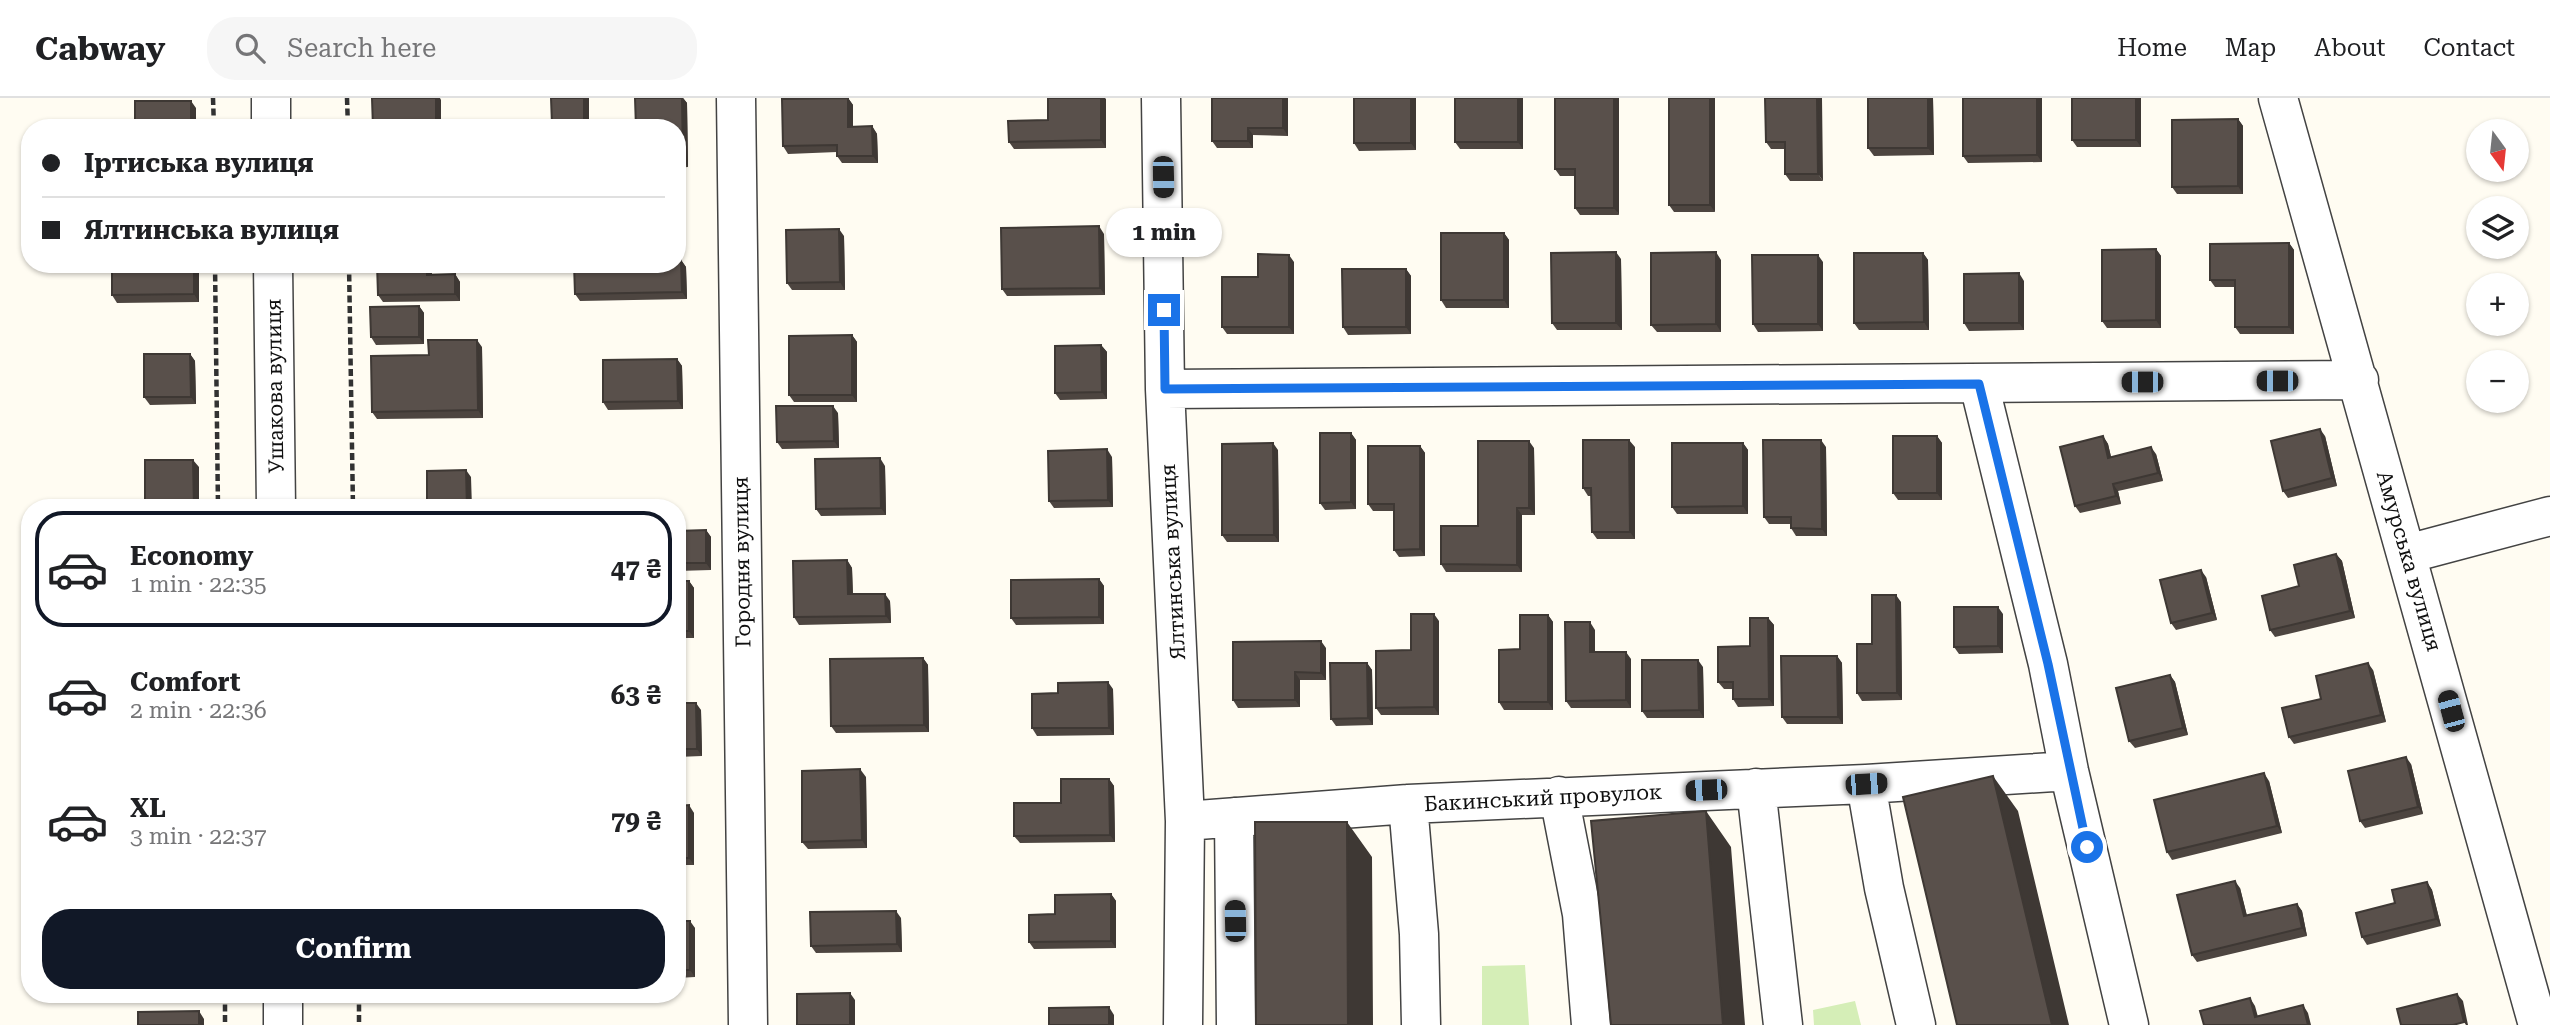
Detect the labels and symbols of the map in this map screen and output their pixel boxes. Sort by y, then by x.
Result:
north arrow [2466,119,2529,182]
car [1153,156,1174,198]
callout: 1 min [1106,208,1222,258]
route end [1148,294,1180,326]
street label: Ушакова вулиця [261,298,289,474]
car [2257,371,2299,392]
car [2122,372,2164,393]
street label: Ялтинська вулиця [1156,463,1190,661]
street label: Амурська вулиця [2372,468,2446,654]
street label: Городня вулиця [729,476,755,648]
car [2436,688,2467,734]
car [1845,772,1888,796]
car [1685,779,1728,801]
street label: Бакинський провулок [1423,780,1663,816]
route start [2071,831,2103,863]
car [1225,900,1246,942]

